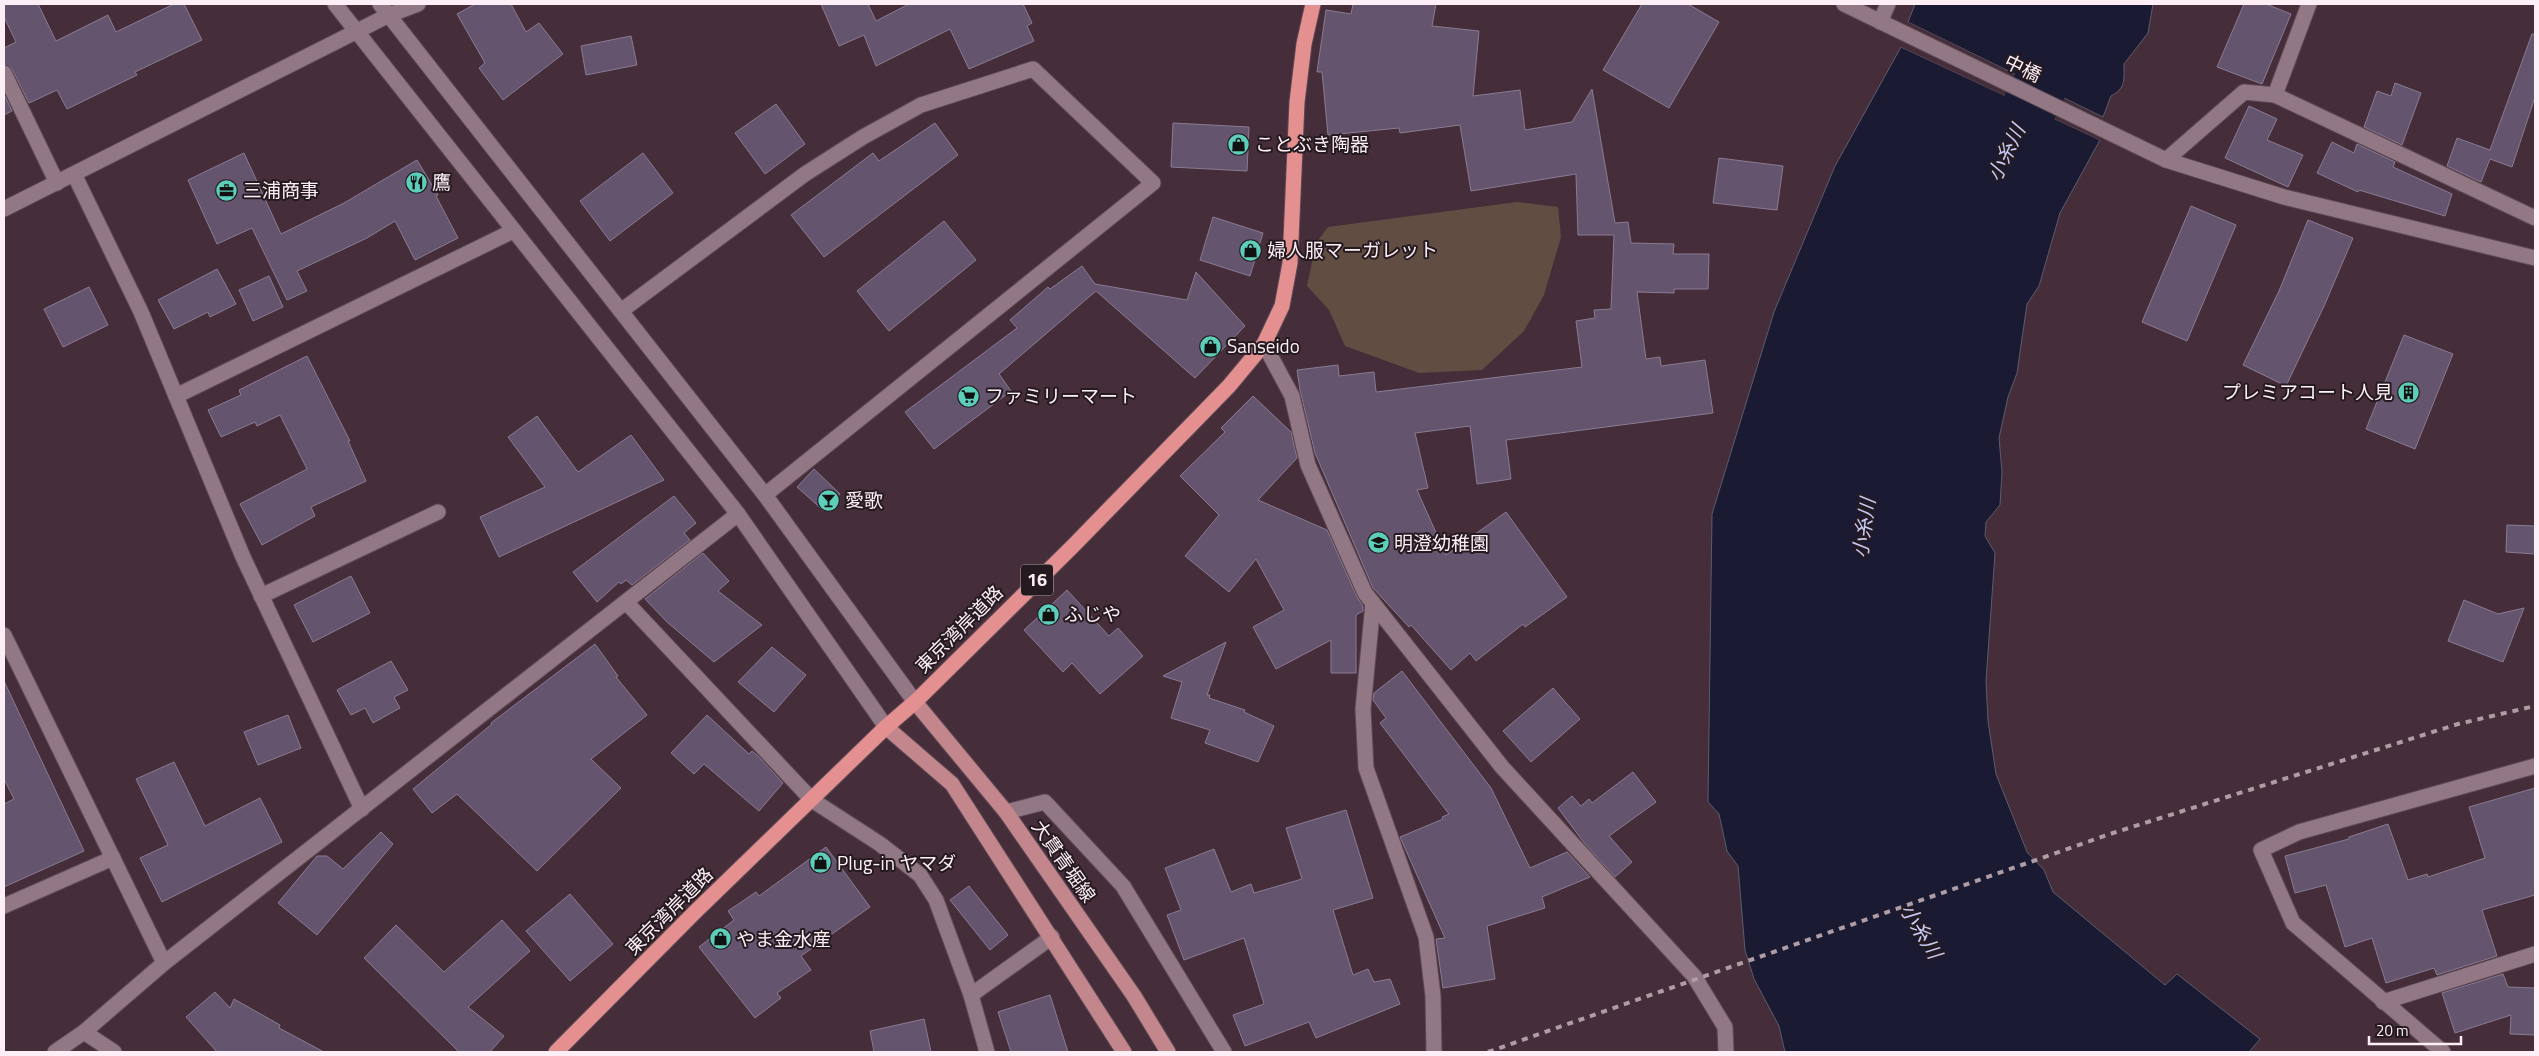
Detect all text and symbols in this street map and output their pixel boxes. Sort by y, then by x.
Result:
street label: 中橋 [2000,46,2047,89]
water label: 小糸川 [1978,117,2034,187]
place label: ことぶき陶器 [1255,129,1369,158]
shop icon: ことぶき陶器 [1227,132,1251,156]
place label: 鷹 [432,167,451,196]
restaurant icon: 鷹 [404,170,428,194]
place label: 三浦商事 [243,175,319,204]
office icon: 三浦商事 [215,178,239,202]
place label: 婦人服マーガレット [1267,235,1438,264]
shop icon: 婦人服マーガレット [1239,238,1263,262]
place label: Sanseido [1227,331,1300,360]
shop icon: Sanseido [1199,334,1223,358]
place label: プレミアコート人見 [2222,377,2393,406]
building icon: プレミアコート人見 [2397,380,2421,404]
place label: ファミリーマート [985,381,1137,410]
supermarket icon: ファミリーマート [957,384,981,408]
place label: 愛歌 [845,485,883,514]
bar icon: 愛歌 [817,488,841,512]
water label: 小糸川 [1844,494,1883,560]
place label: 明澄幼稚園 [1394,528,1489,557]
school or university icon: 明澄幼稚園 [1366,531,1390,555]
road number: 16 [1021,564,1053,596]
street label: 東京湾岸道路 [908,578,1009,679]
place label: ふじや [1064,599,1121,628]
shop icon: ふじや [1036,602,1060,626]
street label: 大貫青堀線 [1025,813,1104,908]
place label: Plug-in ヤマダ [837,848,956,877]
shop icon: Plug-in ヤマダ [809,851,833,875]
street label: 東京湾岸道路 [618,860,719,961]
water label: 小糸川 [1893,897,1951,966]
place label: やま金水産 [736,924,831,953]
shop icon: やま金水産 [708,927,732,951]
scale bar [2369,1014,2462,1046]
text: 20 m [2376,1019,2409,1042]

